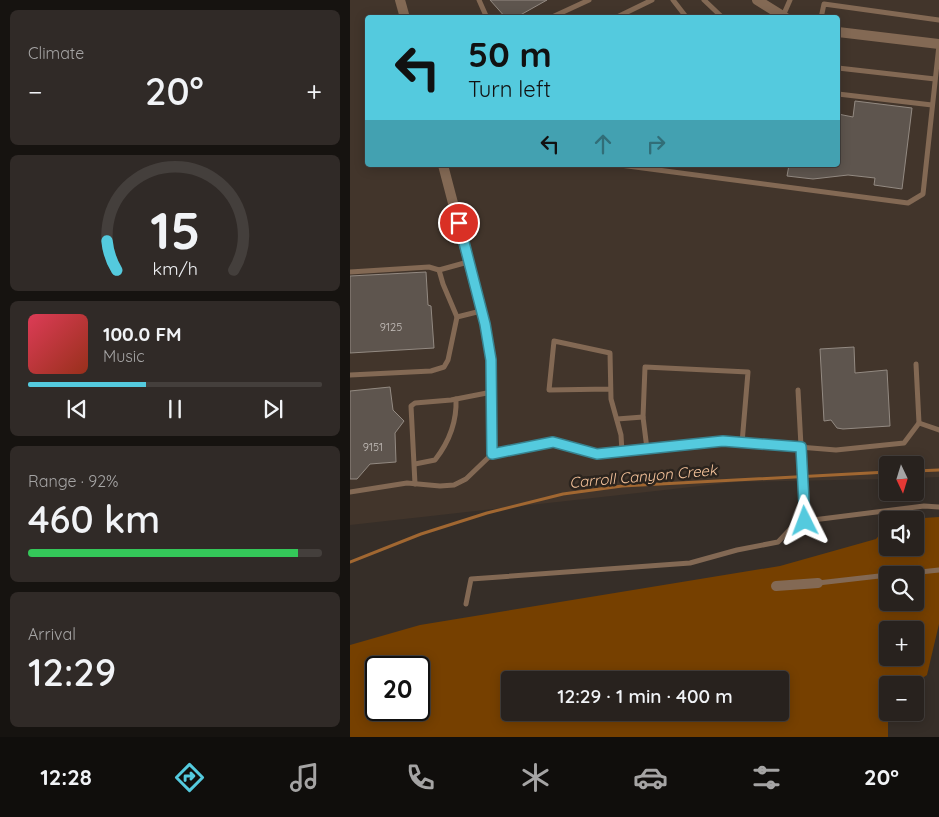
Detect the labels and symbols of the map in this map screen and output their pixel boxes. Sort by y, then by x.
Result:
pin [438,202,480,244]
house number: 9125 [380,320,402,334]
house number: 9151 [363,440,383,454]
north arrow [879,456,924,501]
water label: Carroll Canyon Creek [568,460,720,492]
position arrow [778,494,830,546]
speed limit sign: 20 [365,656,430,721]

